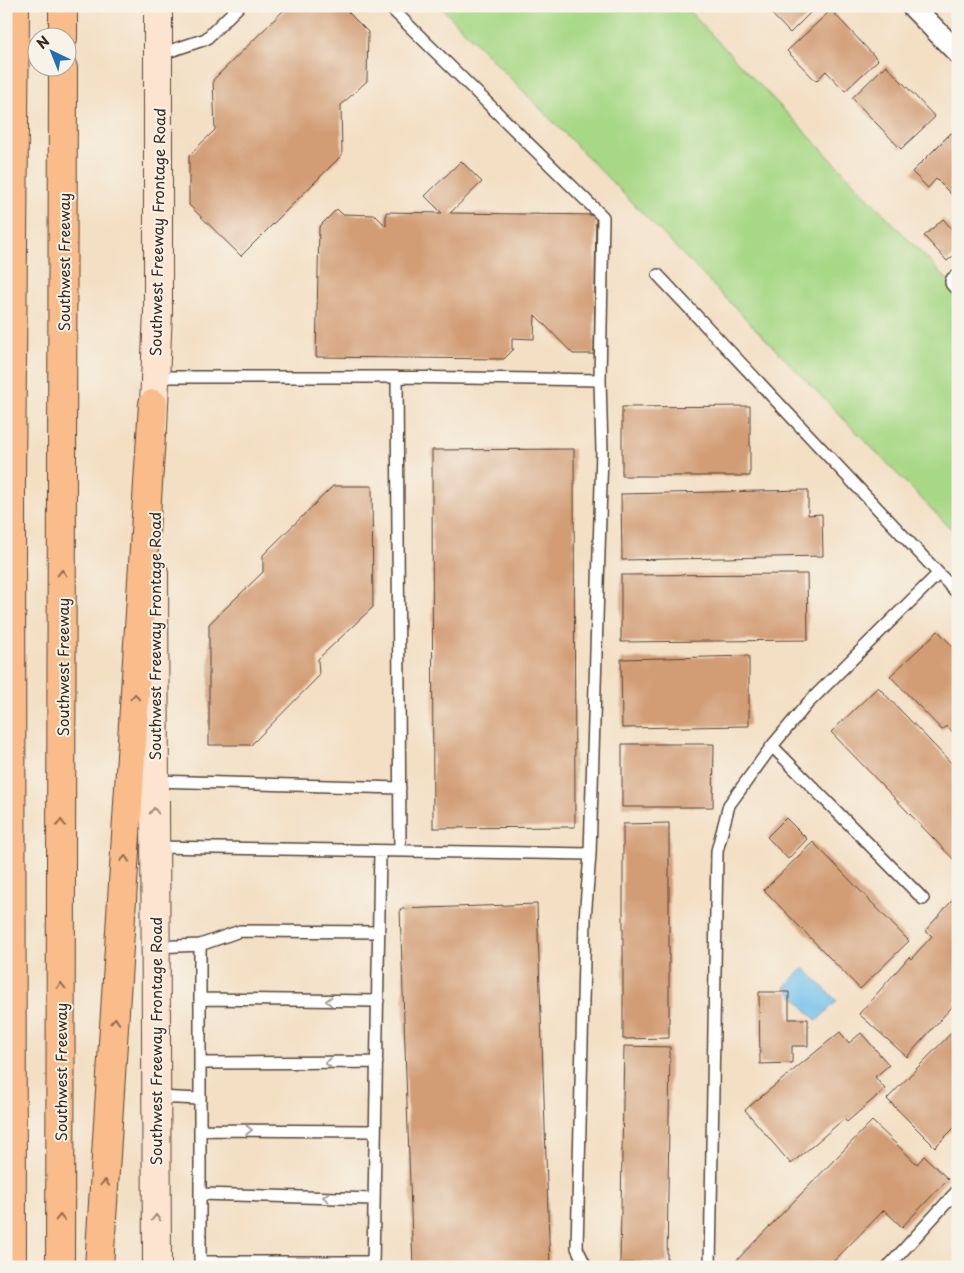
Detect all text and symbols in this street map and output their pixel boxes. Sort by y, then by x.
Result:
north arrow [28,28,78,78]
text: N [32,31,54,54]
street label: Southwest Freeway Frontage Road [143,108,171,356]
street label: Southwest Freeway [52,193,75,331]
street label: Southwest Freeway Frontage Road [143,512,166,760]
one-way arrow [57,569,67,576]
street label: Southwest Freeway [51,598,74,736]
one-way arrow [129,692,140,700]
one-way arrow [149,806,159,814]
one-way arrow [56,819,66,826]
one-way arrow [119,855,130,863]
street label: Southwest Freeway Frontage Road [144,917,167,1165]
one-way arrow [56,981,66,989]
one-way arrow [325,995,333,1006]
street label: Southwest Freeway [49,1003,72,1141]
one-way arrow [109,1017,120,1025]
one-way arrow [324,1057,332,1068]
one-way arrow [245,1125,253,1135]
one-way arrow [99,1179,110,1187]
one-way arrow [321,1192,329,1203]
one-way arrow [55,1214,65,1222]
one-way arrow [151,1214,161,1222]

